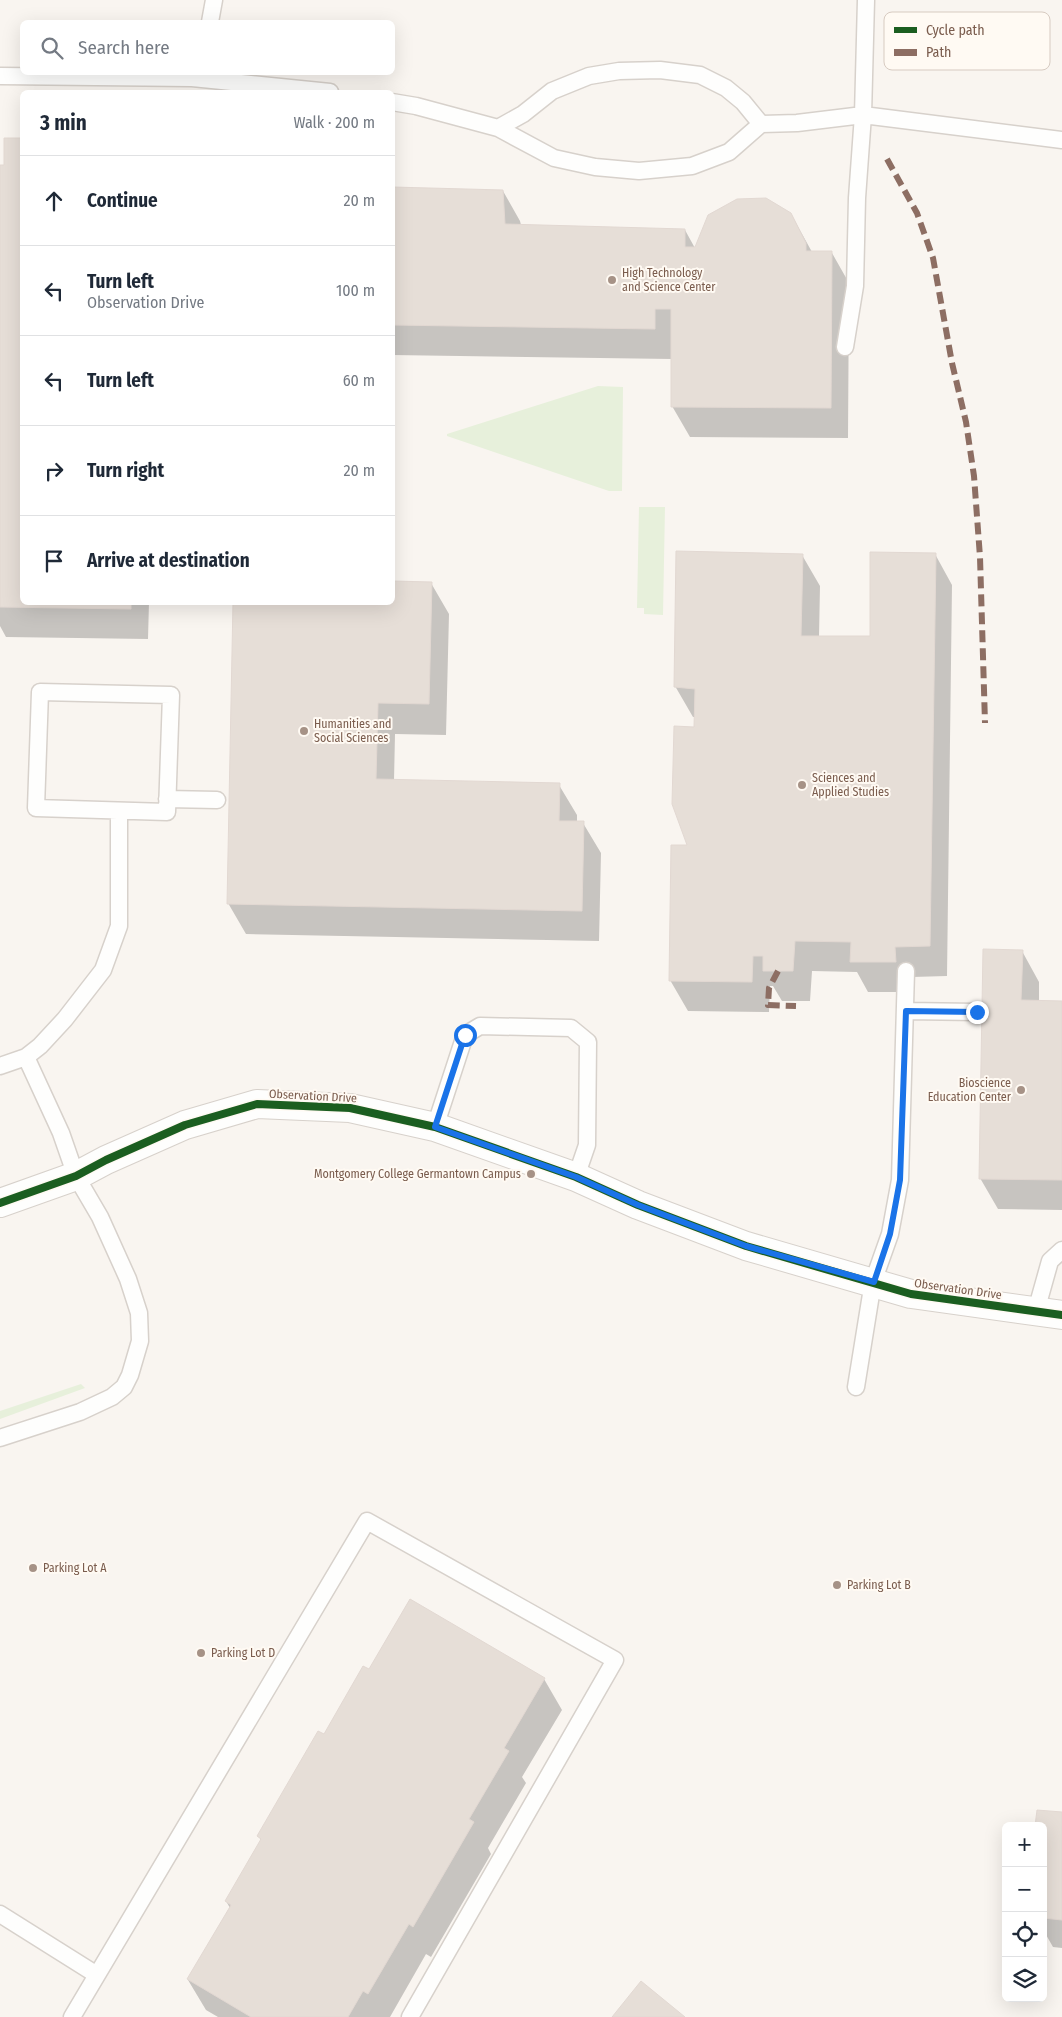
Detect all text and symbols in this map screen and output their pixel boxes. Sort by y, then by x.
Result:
legend [884,12,1050,70]
search box [20,20,395,75]
text: Cycle path [926,22,985,39]
icon: search [38,34,66,62]
text: Search here [78,36,170,59]
text: Path [926,44,951,61]
text: 3 min [40,110,87,136]
text: Walk · 200 m [293,113,375,132]
icon: ahead [40,187,68,215]
text: Continue [87,189,158,212]
text: 20 m [344,191,375,210]
place label: High Technology and Science Center [622,266,716,294]
text: Turn left [87,270,154,293]
marker: High Technology and Science Center [606,274,618,286]
icon: left [40,277,68,305]
text: 100 m [336,281,375,300]
text: Observation Drive [87,293,204,312]
icon: left [40,367,68,395]
text: Turn left [87,369,154,392]
text: 60 m [343,371,375,390]
icon: right [40,457,68,485]
text: Turn right [87,459,164,482]
text: 20 m [344,461,375,480]
icon: arrive [40,547,68,575]
text: Arrive at destination [87,549,250,572]
place label: Humanities and Social Sciences [314,717,391,745]
marker: Humanities and Social Sciences [298,725,310,737]
place label: Sciences and Applied Studies [812,771,889,799]
marker: Sciences and Applied Studies [796,779,808,791]
route end [966,1001,989,1024]
route start [454,1024,477,1047]
place label: Bioscience Education Center [928,1076,1012,1104]
marker: Bioscience Education Center [1015,1084,1027,1096]
street label: Observation Drive [269,1087,357,1105]
place label: Montgomery College Germantown Campus [314,1167,521,1181]
marker: Montgomery College Germantown Campus [525,1168,537,1180]
street label: Observation Drive [913,1276,1003,1302]
place label: Parking Lot A [43,1561,107,1575]
marker: Parking Lot A [27,1562,39,1574]
place label: Parking Lot B [847,1578,911,1592]
marker: Parking Lot B [831,1579,843,1591]
place label: Parking Lot D [211,1646,275,1660]
marker: Parking Lot D [195,1647,207,1659]
map controls [1002,1822,1047,2002]
button: + [1002,1822,1047,1867]
button: − [1002,1867,1047,1912]
button: locate [1002,1912,1047,1957]
button: layers [1002,1957,1047,2002]

